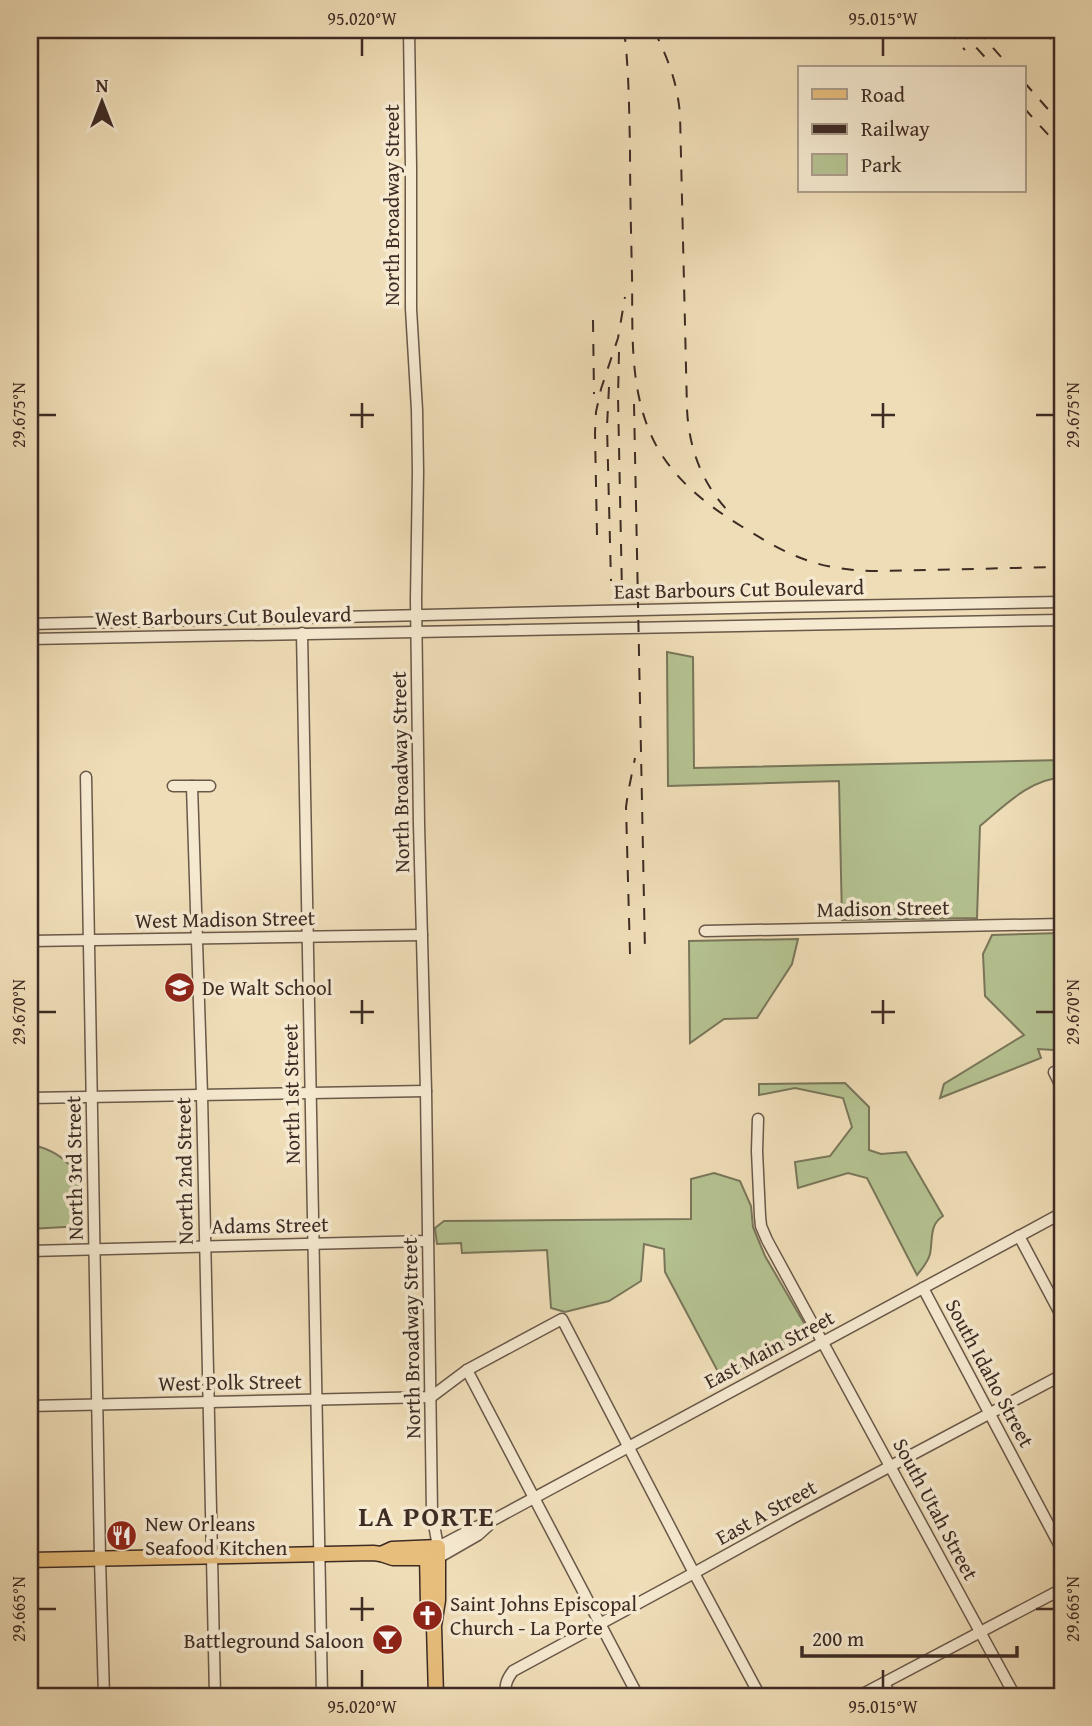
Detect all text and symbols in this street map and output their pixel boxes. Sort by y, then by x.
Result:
text: 95.020°W [327,5,397,32]
text: 95.015°W [848,5,918,32]
north arrow [66,66,136,136]
legend [798,66,1026,192]
text: N [96,71,109,99]
text: Road [861,79,906,110]
street label: North Broadway Street [376,104,407,306]
text: Railway [861,113,930,144]
text: Park [861,149,902,180]
text: 29.675°N [5,382,32,448]
text: 29.675°N [1059,382,1086,448]
street label: East Barbours Cut Boulevard [614,571,865,607]
street label: West Barbours Cut Boulevard [95,598,352,634]
street label: North Broadway Street [383,670,417,873]
street label: Madison Street [816,891,950,925]
street label: West Madison Street [135,902,316,936]
school or university icon: De Walt School [162,970,196,1004]
place label: De Walt School [202,972,333,1003]
text: 29.670°N [5,979,32,1045]
text: 29.670°N [1059,979,1086,1045]
street label: North 1st Street [274,1023,308,1165]
street label: North 3rd Street [57,1095,91,1240]
street label: North 2nd Street [167,1096,201,1245]
street label: Adams Street [211,1208,329,1242]
street label: North Broadway Street [394,1236,428,1439]
street label: South Idaho Street [938,1293,1042,1453]
street label: East Main Street [698,1301,840,1396]
street label: West Polk Street [158,1365,303,1399]
street label: South Utah Street [885,1432,987,1586]
street label: East A Street [710,1471,823,1553]
district label: LA PORTE [359,1495,495,1536]
place label: New Orleans Seafood Kitchen [145,1508,287,1563]
restaurant icon: New Orleans Seafood Kitchen [105,1518,139,1552]
text: 29.665°N [5,1576,32,1642]
text: 29.665°N [1059,1576,1086,1642]
place label: Saint Johns Episcopal Church - La Porte [450,1588,637,1643]
church icon: Saint Johns Episcopal Church - La Porte [410,1598,444,1632]
scale bar [802,1614,1017,1658]
bar icon: Battleground Saloon [370,1623,404,1657]
text: 200 m [812,1623,864,1654]
place label: Battleground Saloon [184,1625,364,1656]
text: 95.020°W [327,1693,397,1720]
text: 95.015°W [848,1693,918,1720]

